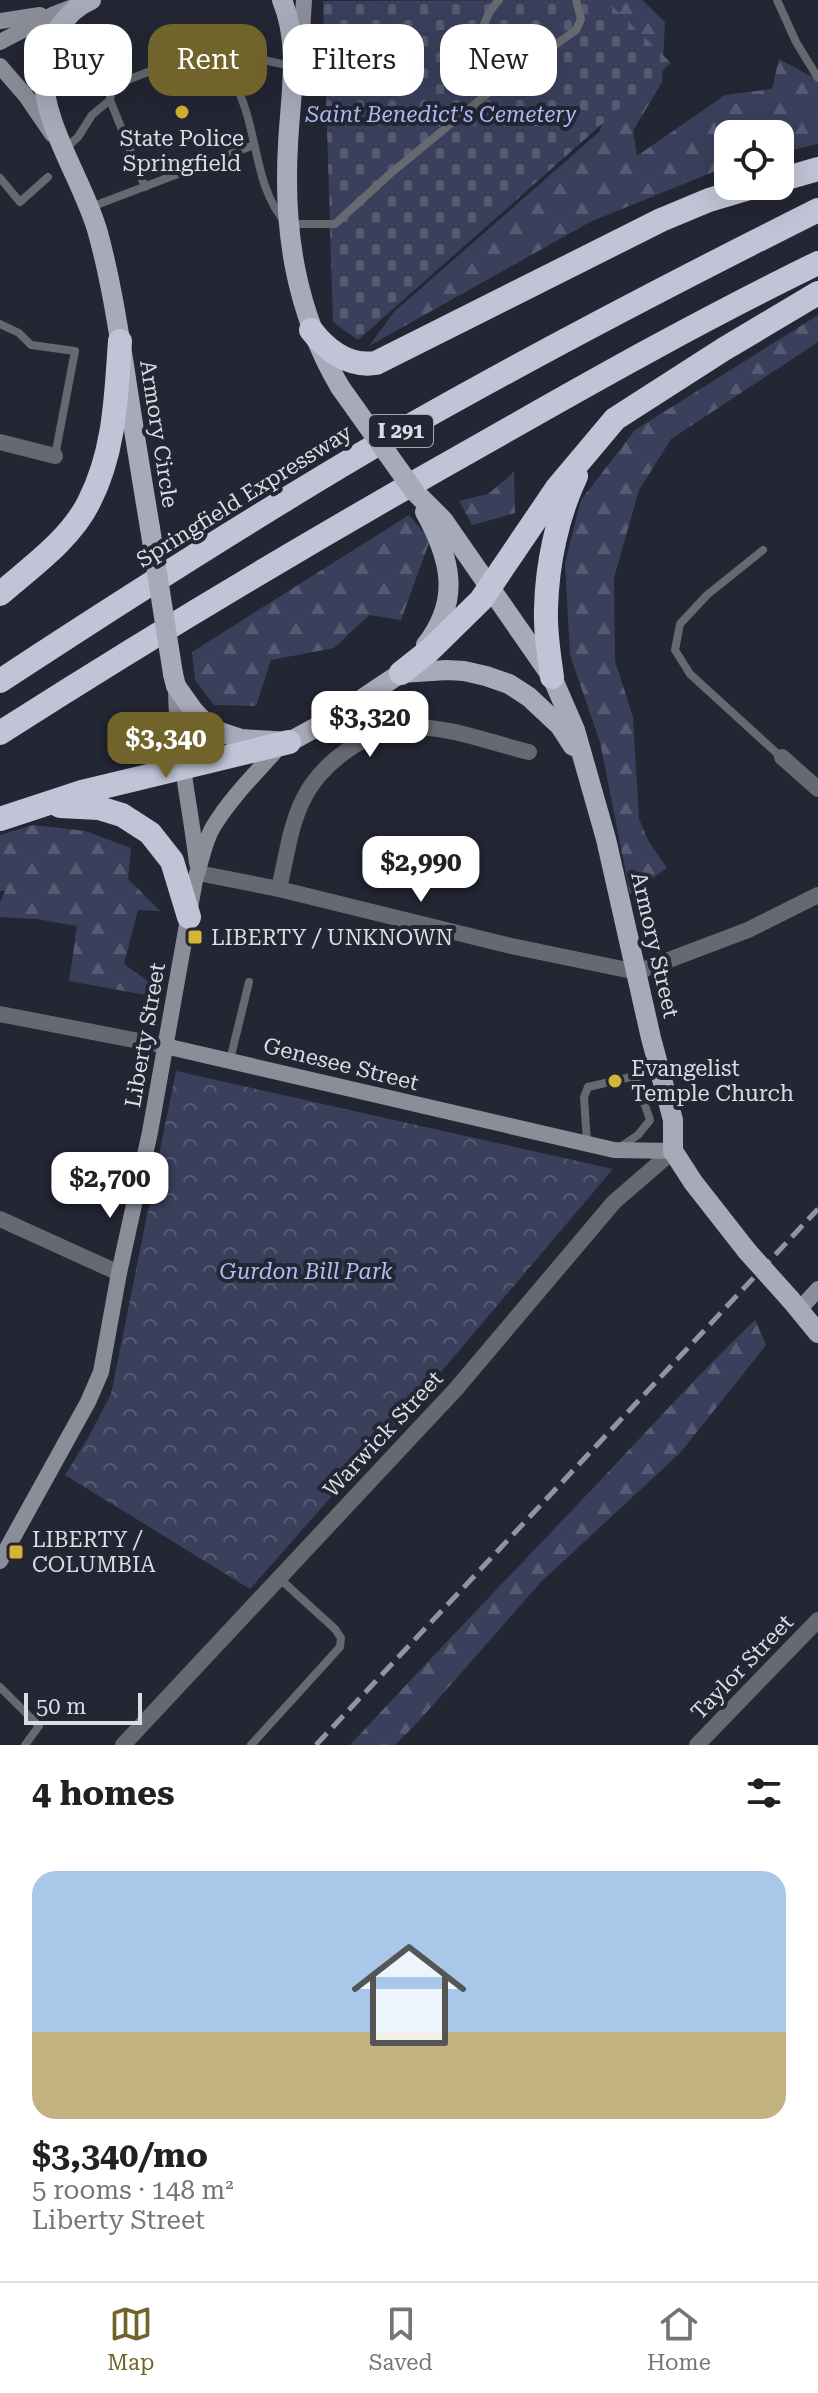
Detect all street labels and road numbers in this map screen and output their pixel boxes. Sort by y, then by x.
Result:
street label: Armory Circle [135,358,183,510]
road number: I 291 [369,415,433,447]
street label: Springfield Expressway [132,419,356,573]
street label: Armory Street [626,870,684,1020]
street label: Liberty Street [120,961,170,1109]
street label: Genesee Street [261,1033,421,1095]
street label: Warwick Street [318,1366,448,1502]
street label: Taylor Street [686,1610,798,1724]

